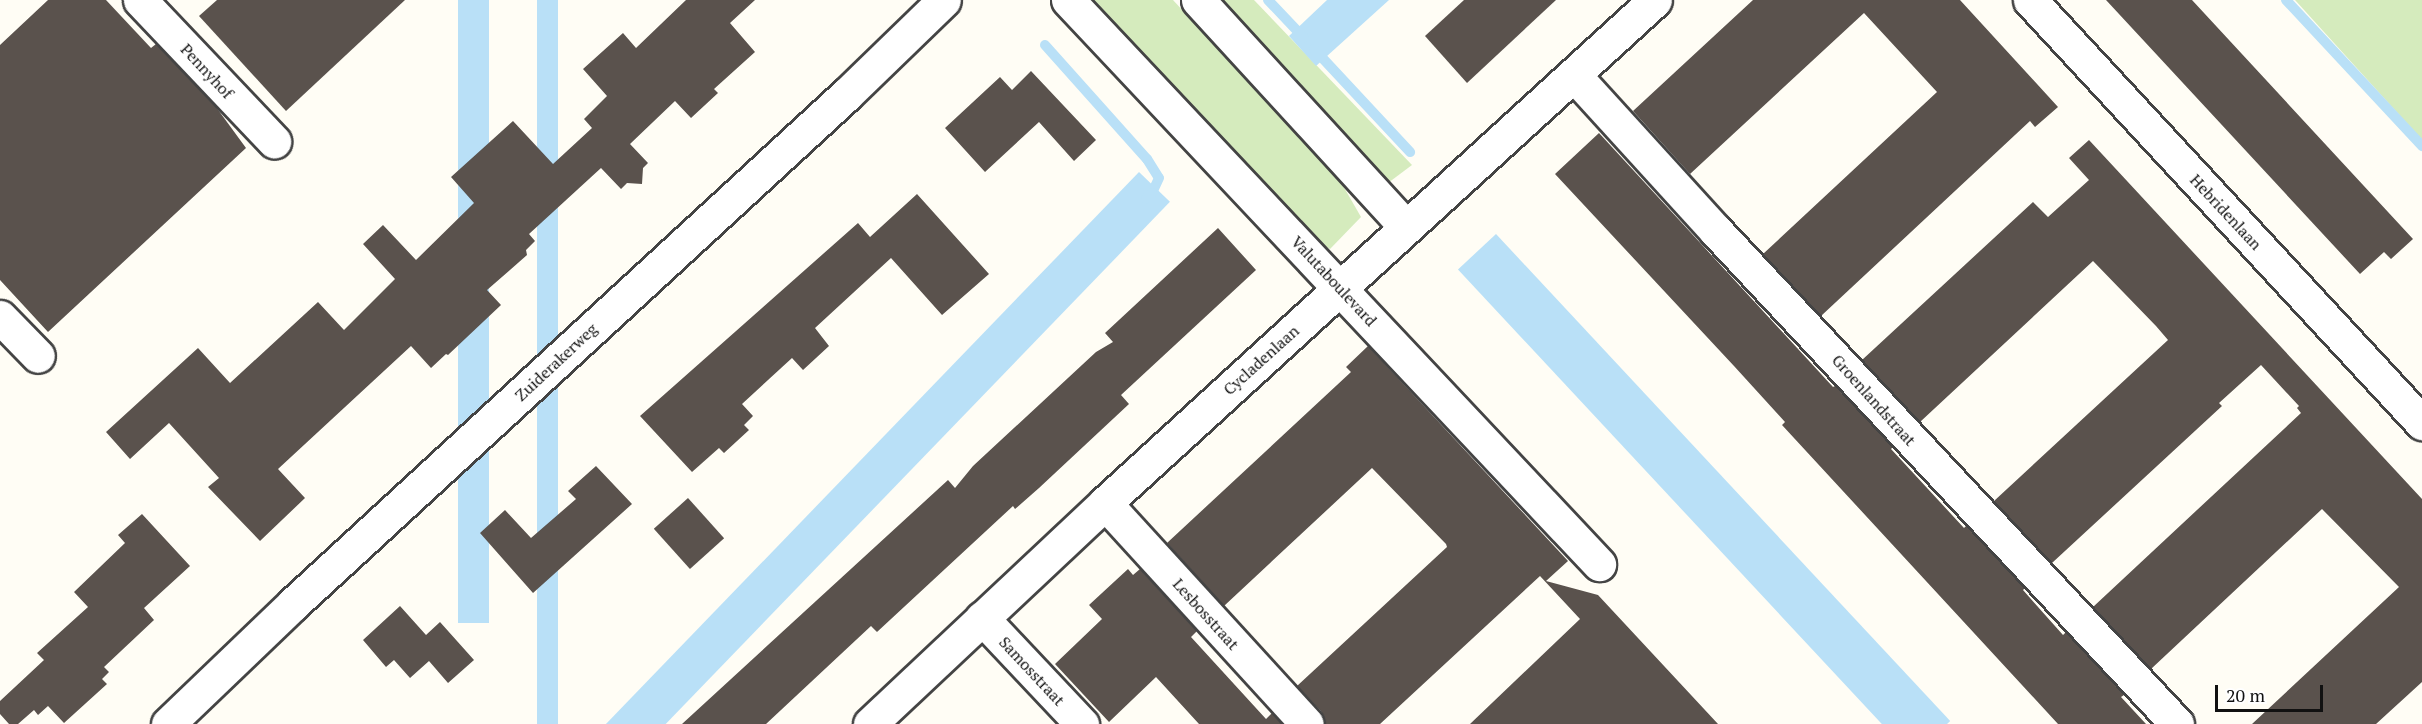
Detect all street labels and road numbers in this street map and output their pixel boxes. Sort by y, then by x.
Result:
street label: Pennyhof [177,40,237,102]
street label: Hebridenlaan [2186,170,2266,254]
street label: Valutaboulevard [1287,232,1381,330]
street label: Zuiderakerweg [511,319,601,405]
street label: Cycladenlaan [1219,321,1303,399]
street label: Groenlandstraat [1828,350,1920,450]
street label: Lesbosstraat [1169,574,1243,654]
street label: Samosstraat [995,633,1069,709]

